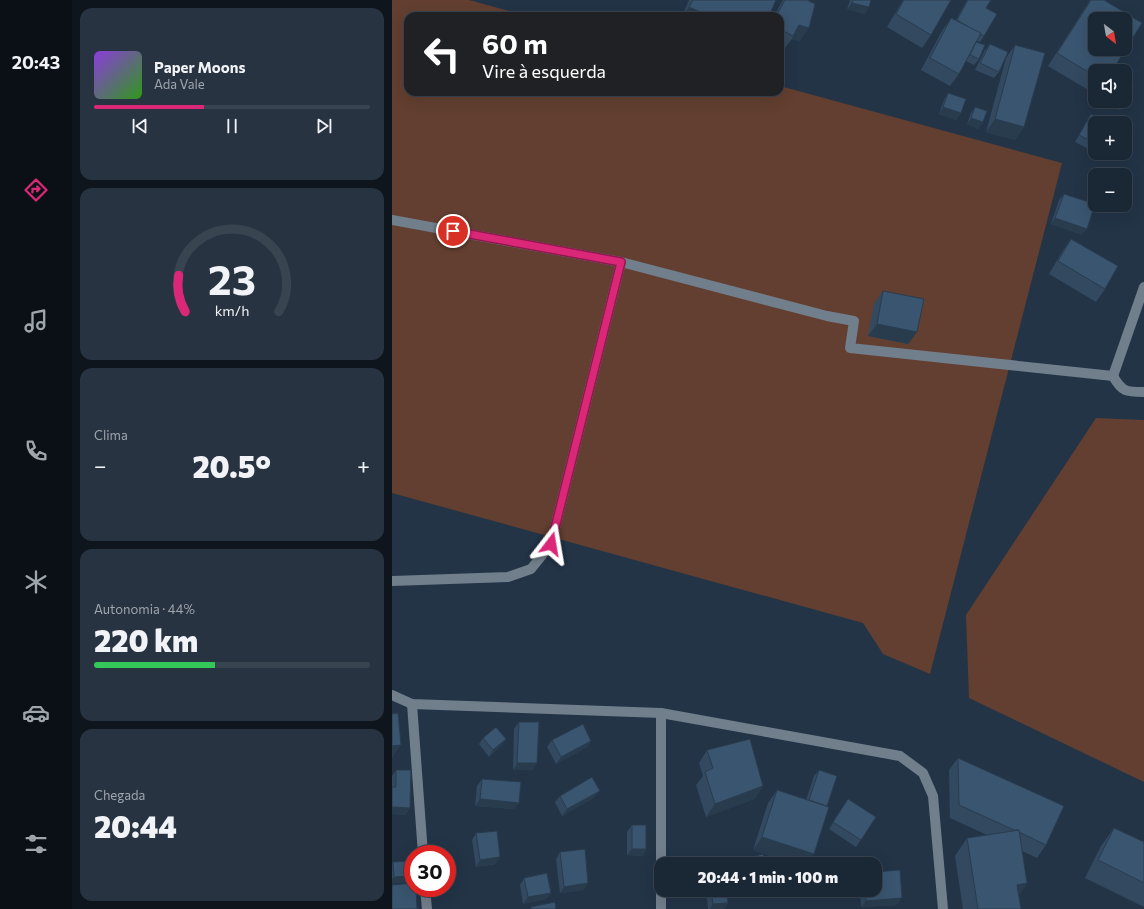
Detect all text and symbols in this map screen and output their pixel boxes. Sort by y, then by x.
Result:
north arrow [1088,12,1132,56]
map controls [1088,12,1132,212]
text: 60 m [482,26,548,60]
icon: left [416,28,468,80]
text: 20:43 [12,51,60,73]
text: Paper Moons [154,58,245,76]
text: Vire à esquerda [482,60,606,82]
button: sound [1088,64,1132,108]
text: Ada Vale [154,76,205,92]
icon: previous [129,115,151,137]
icon: pause [221,115,243,137]
icon: next [313,115,335,137]
button: + [1088,116,1132,160]
button: − [1088,168,1132,212]
icon: directions [22,176,50,204]
pin [436,214,470,248]
icon: arrive [442,220,464,242]
text: 23 [208,253,256,304]
text: km/h [215,301,249,319]
icon: music [22,307,50,335]
text: Clima [94,427,128,443]
icon: phone [22,437,50,465]
text: 20.5° [192,447,271,484]
text: − [94,452,107,479]
text: + [357,452,370,479]
position arrow [530,523,572,565]
icon: climate [22,568,50,596]
text: Autonomia · 44% [94,601,195,617]
text: 220 km [94,621,198,658]
icon: car [22,699,50,727]
text: Chegada [94,787,145,803]
text: 20:44 [94,807,177,844]
icon: filters [22,830,50,858]
speed limit sign: 30 [404,845,456,897]
text: 20:44 · 1 min · 100 m [698,868,838,886]

